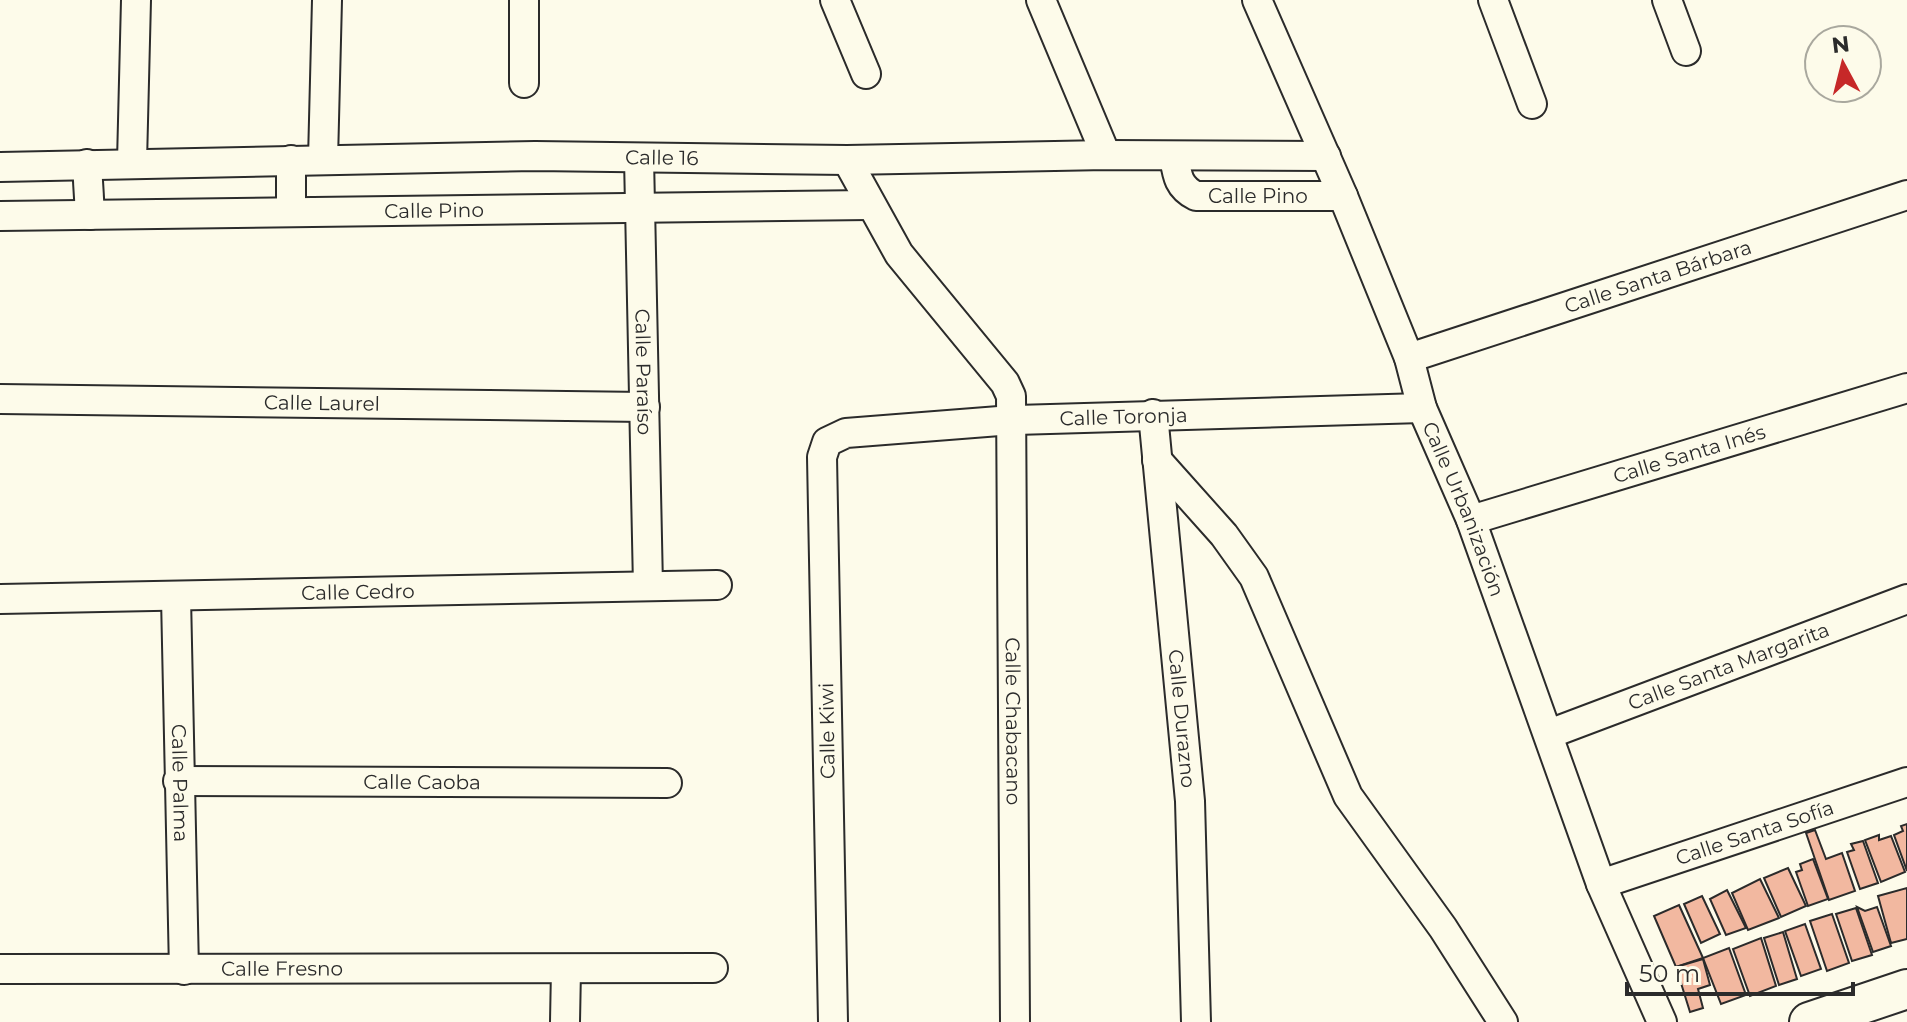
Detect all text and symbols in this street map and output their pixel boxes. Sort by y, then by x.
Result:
north arrow [1803,24,1883,104]
text: N [1830,30,1851,59]
street label: Calle 16 [625,145,699,170]
street label: Calle Pino [1208,184,1308,208]
street label: Calle Pino [384,198,484,223]
street label: Calle Santa Bárbara [1561,235,1755,318]
street label: Calle Paraíso [630,308,657,435]
street label: Calle Laurel [264,390,380,416]
street label: Calle Toronja [1059,403,1188,431]
street label: Calle Urbanización [1417,418,1509,600]
street label: Calle Santa Inés [1610,420,1768,488]
street label: Calle Cedro [301,579,415,605]
street label: Calle Santa Margarita [1625,617,1833,715]
street label: Calle Chabacano [1001,637,1026,805]
street label: Calle Durazno [1164,648,1201,789]
street label: Calle Kiwi [814,683,840,779]
street label: Calle Palma [167,724,193,842]
street label: Calle Caoba [363,770,481,794]
street label: Calle Santa Sofía [1672,795,1837,870]
scale bar [1627,946,1853,996]
street label: Calle Fresno [221,957,343,981]
text: 50 m [1639,959,1700,988]

